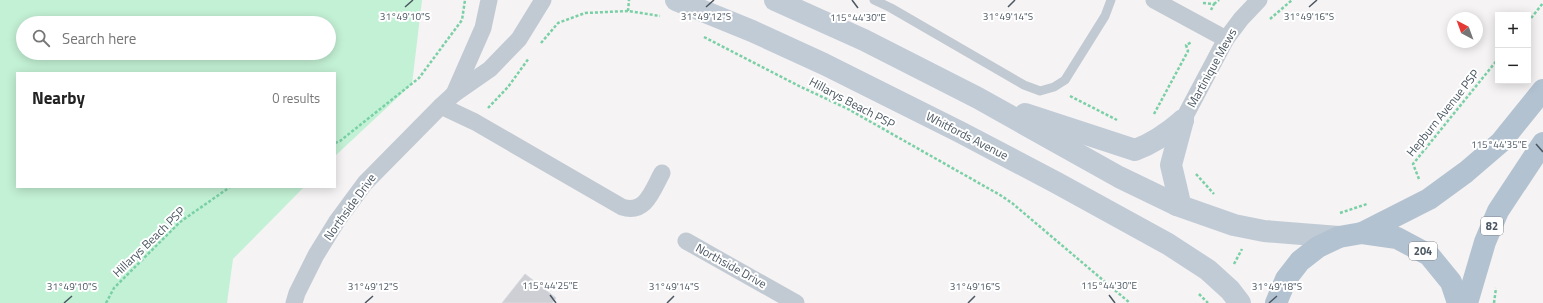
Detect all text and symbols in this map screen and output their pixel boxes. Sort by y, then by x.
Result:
text: 31°49'10"S [380,9,430,24]
text: 31°49'12"S [681,9,731,24]
text: 31°49'14"S [983,9,1033,24]
text: 31°49'16"S [1284,9,1334,24]
text: 115°44'30"E [830,10,887,25]
north arrow [1447,12,1483,48]
map controls [1495,12,1531,84]
button: + [1495,12,1531,48]
search box [16,16,336,60]
street label: Martinique Mews [1182,24,1241,111]
icon: search [30,27,52,49]
text: Search here [62,27,136,50]
button: − [1495,48,1531,84]
street label: Hepburn Avenue PSP [1401,65,1484,160]
street label: Hillarys Beach PSP [806,72,899,133]
text: Nearby [32,85,85,111]
text: 0 results [272,88,320,108]
street label: Whitfords Avenue [923,107,1012,164]
text: 115°44'35"E [1471,137,1528,152]
street label: Northside Drive [319,169,380,244]
street label: Hillarys Beach PSP [108,202,189,281]
road number: 82 [1481,217,1503,235]
street label: Northside Drive [692,238,770,293]
road number: 204 [1409,242,1437,260]
text: 115°44'25"E [522,278,579,293]
text: 115°44'30"E [1081,278,1138,293]
text: 31°49'10"S [47,279,97,294]
text: 31°49'12"S [348,279,398,294]
text: 31°49'14"S [649,279,699,294]
text: 31°49'16"S [950,279,1000,294]
text: 31°49'18"S [1252,279,1302,294]

